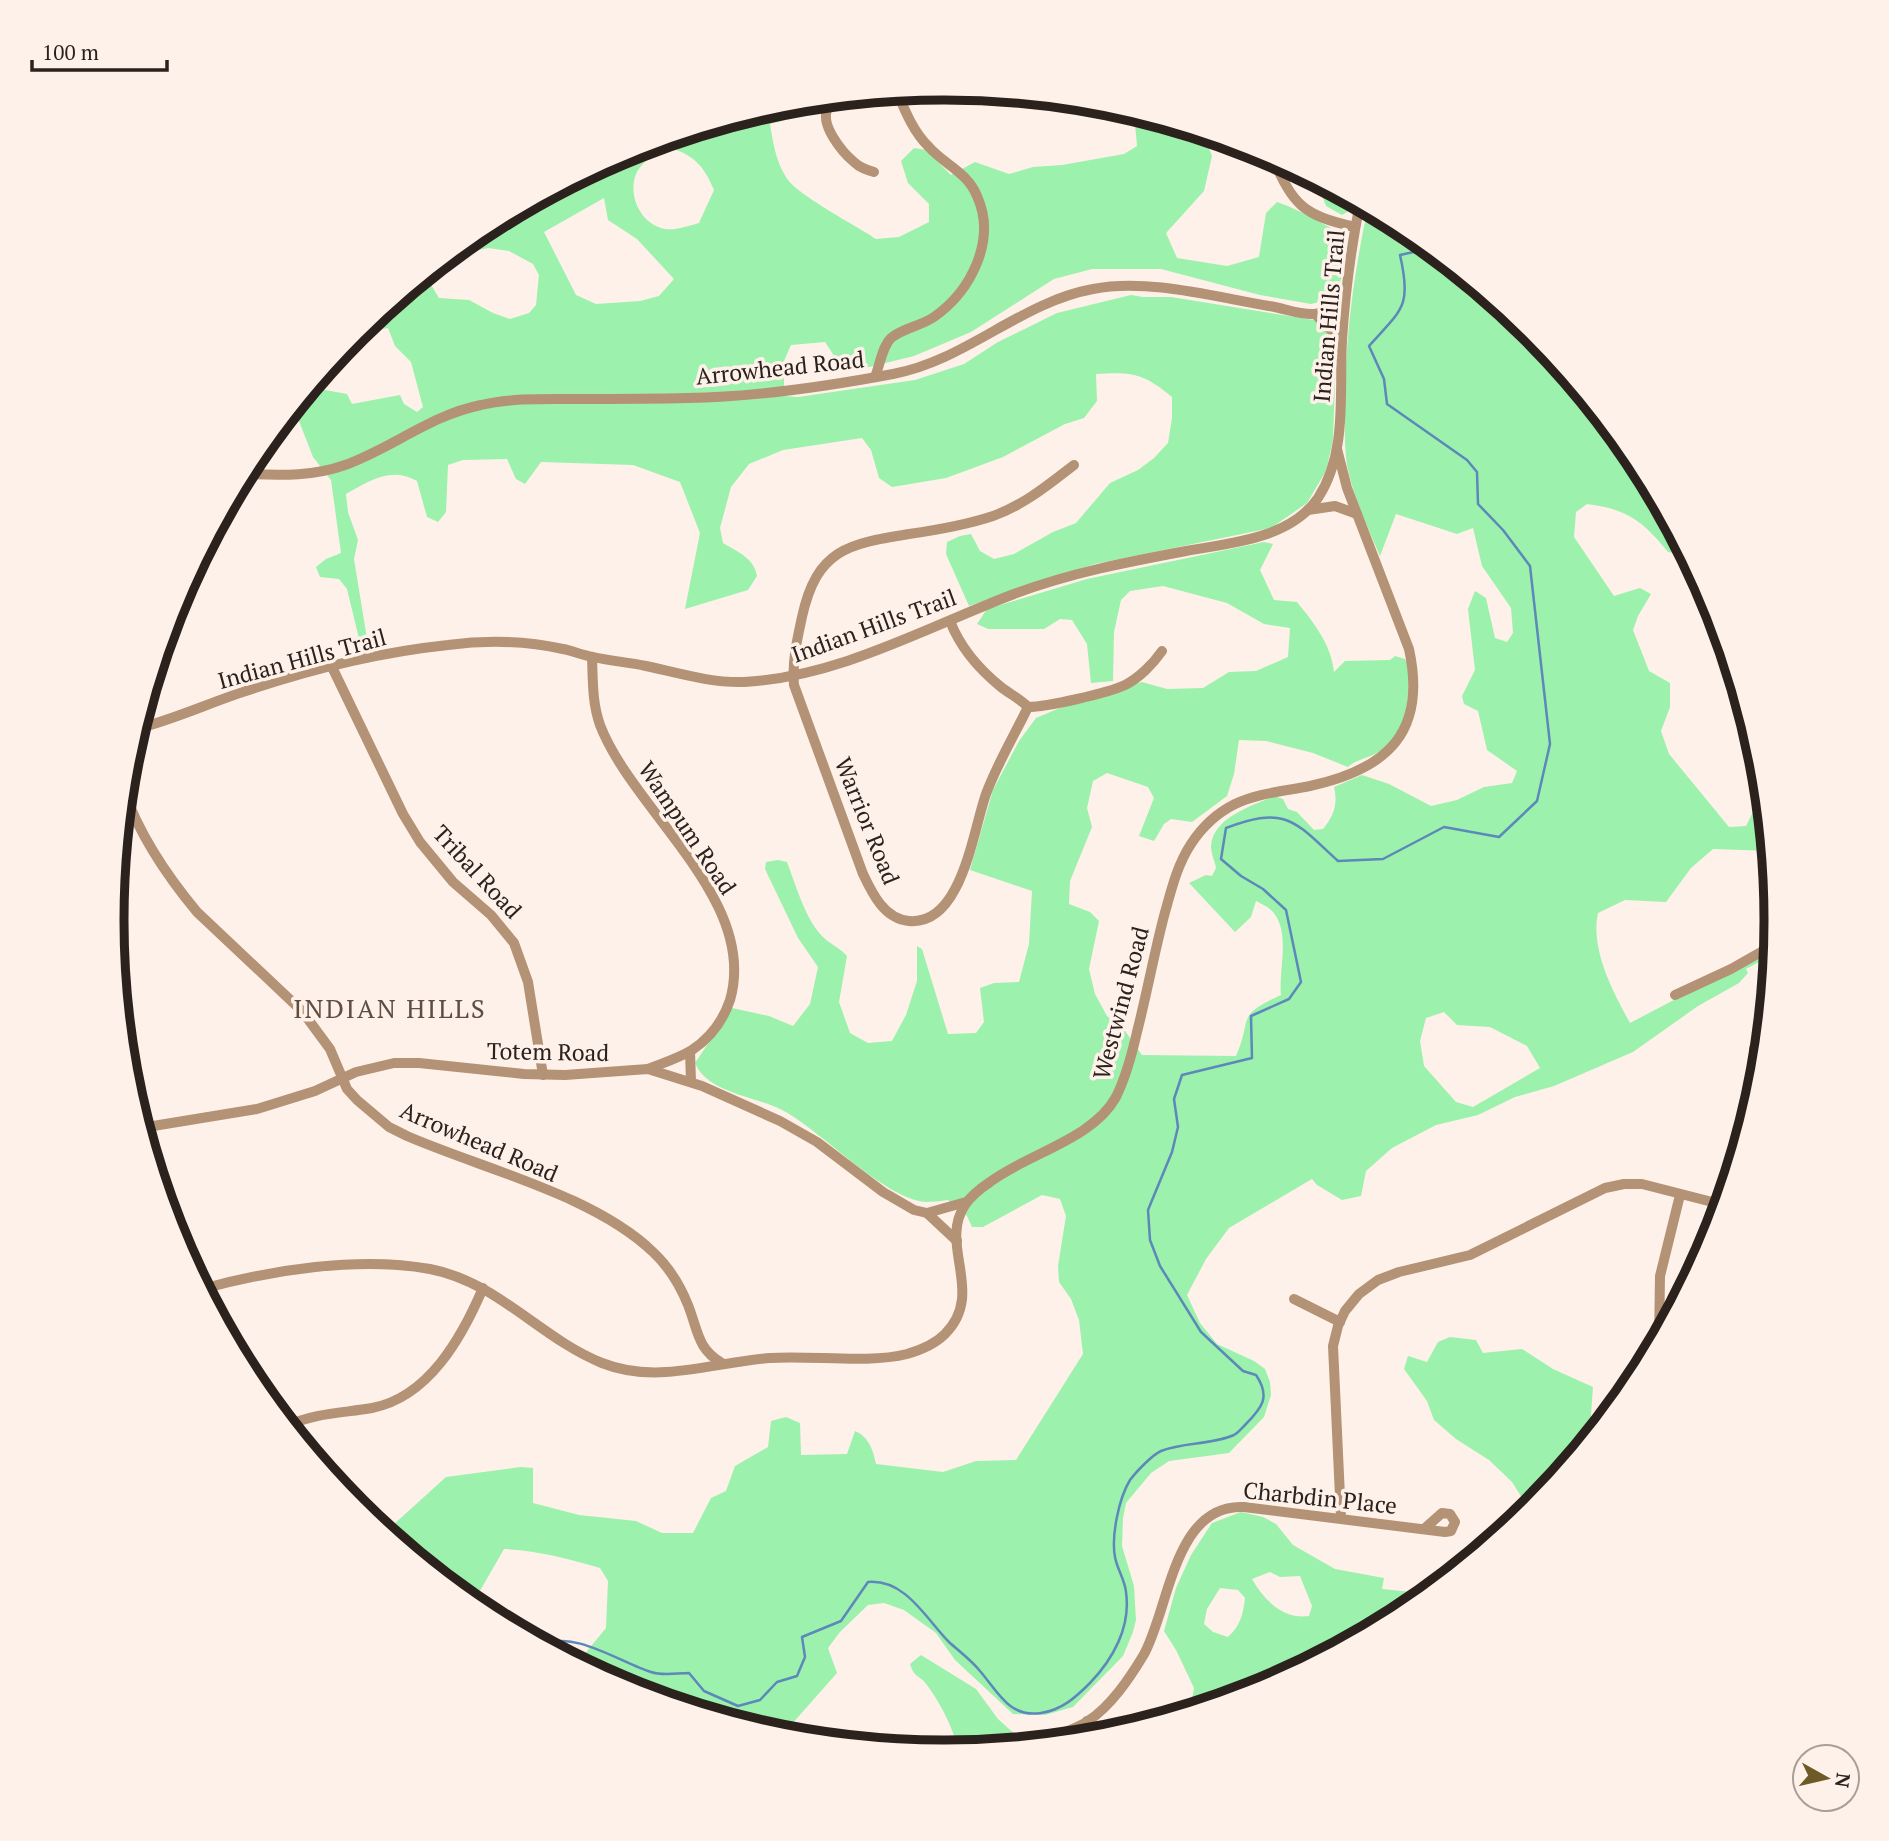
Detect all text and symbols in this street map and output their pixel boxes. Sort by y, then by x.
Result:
scale bar [32,28,166,72]
text: 100 m [42,38,99,66]
street label: Indian Hills Trail [1306,228,1351,404]
street label: Arrowhead Road [694,343,866,392]
street label: Indian Hills Trail [787,581,961,670]
street label: Indian Hills Trail [214,621,390,696]
street label: Warrior Road [828,753,907,889]
street label: Wampum Road [631,755,744,901]
street label: Tribal Road [426,818,529,925]
street label: Westwind Road [1085,923,1156,1083]
district label: INDIAN HILLS [293,991,487,1025]
street label: Totem Road [487,1035,610,1068]
street label: Arrowhead Road [395,1094,563,1189]
street label: Charbdin Place [1242,1474,1398,1521]
north arrow [1791,1743,1861,1813]
text: N [1830,1772,1857,1790]

